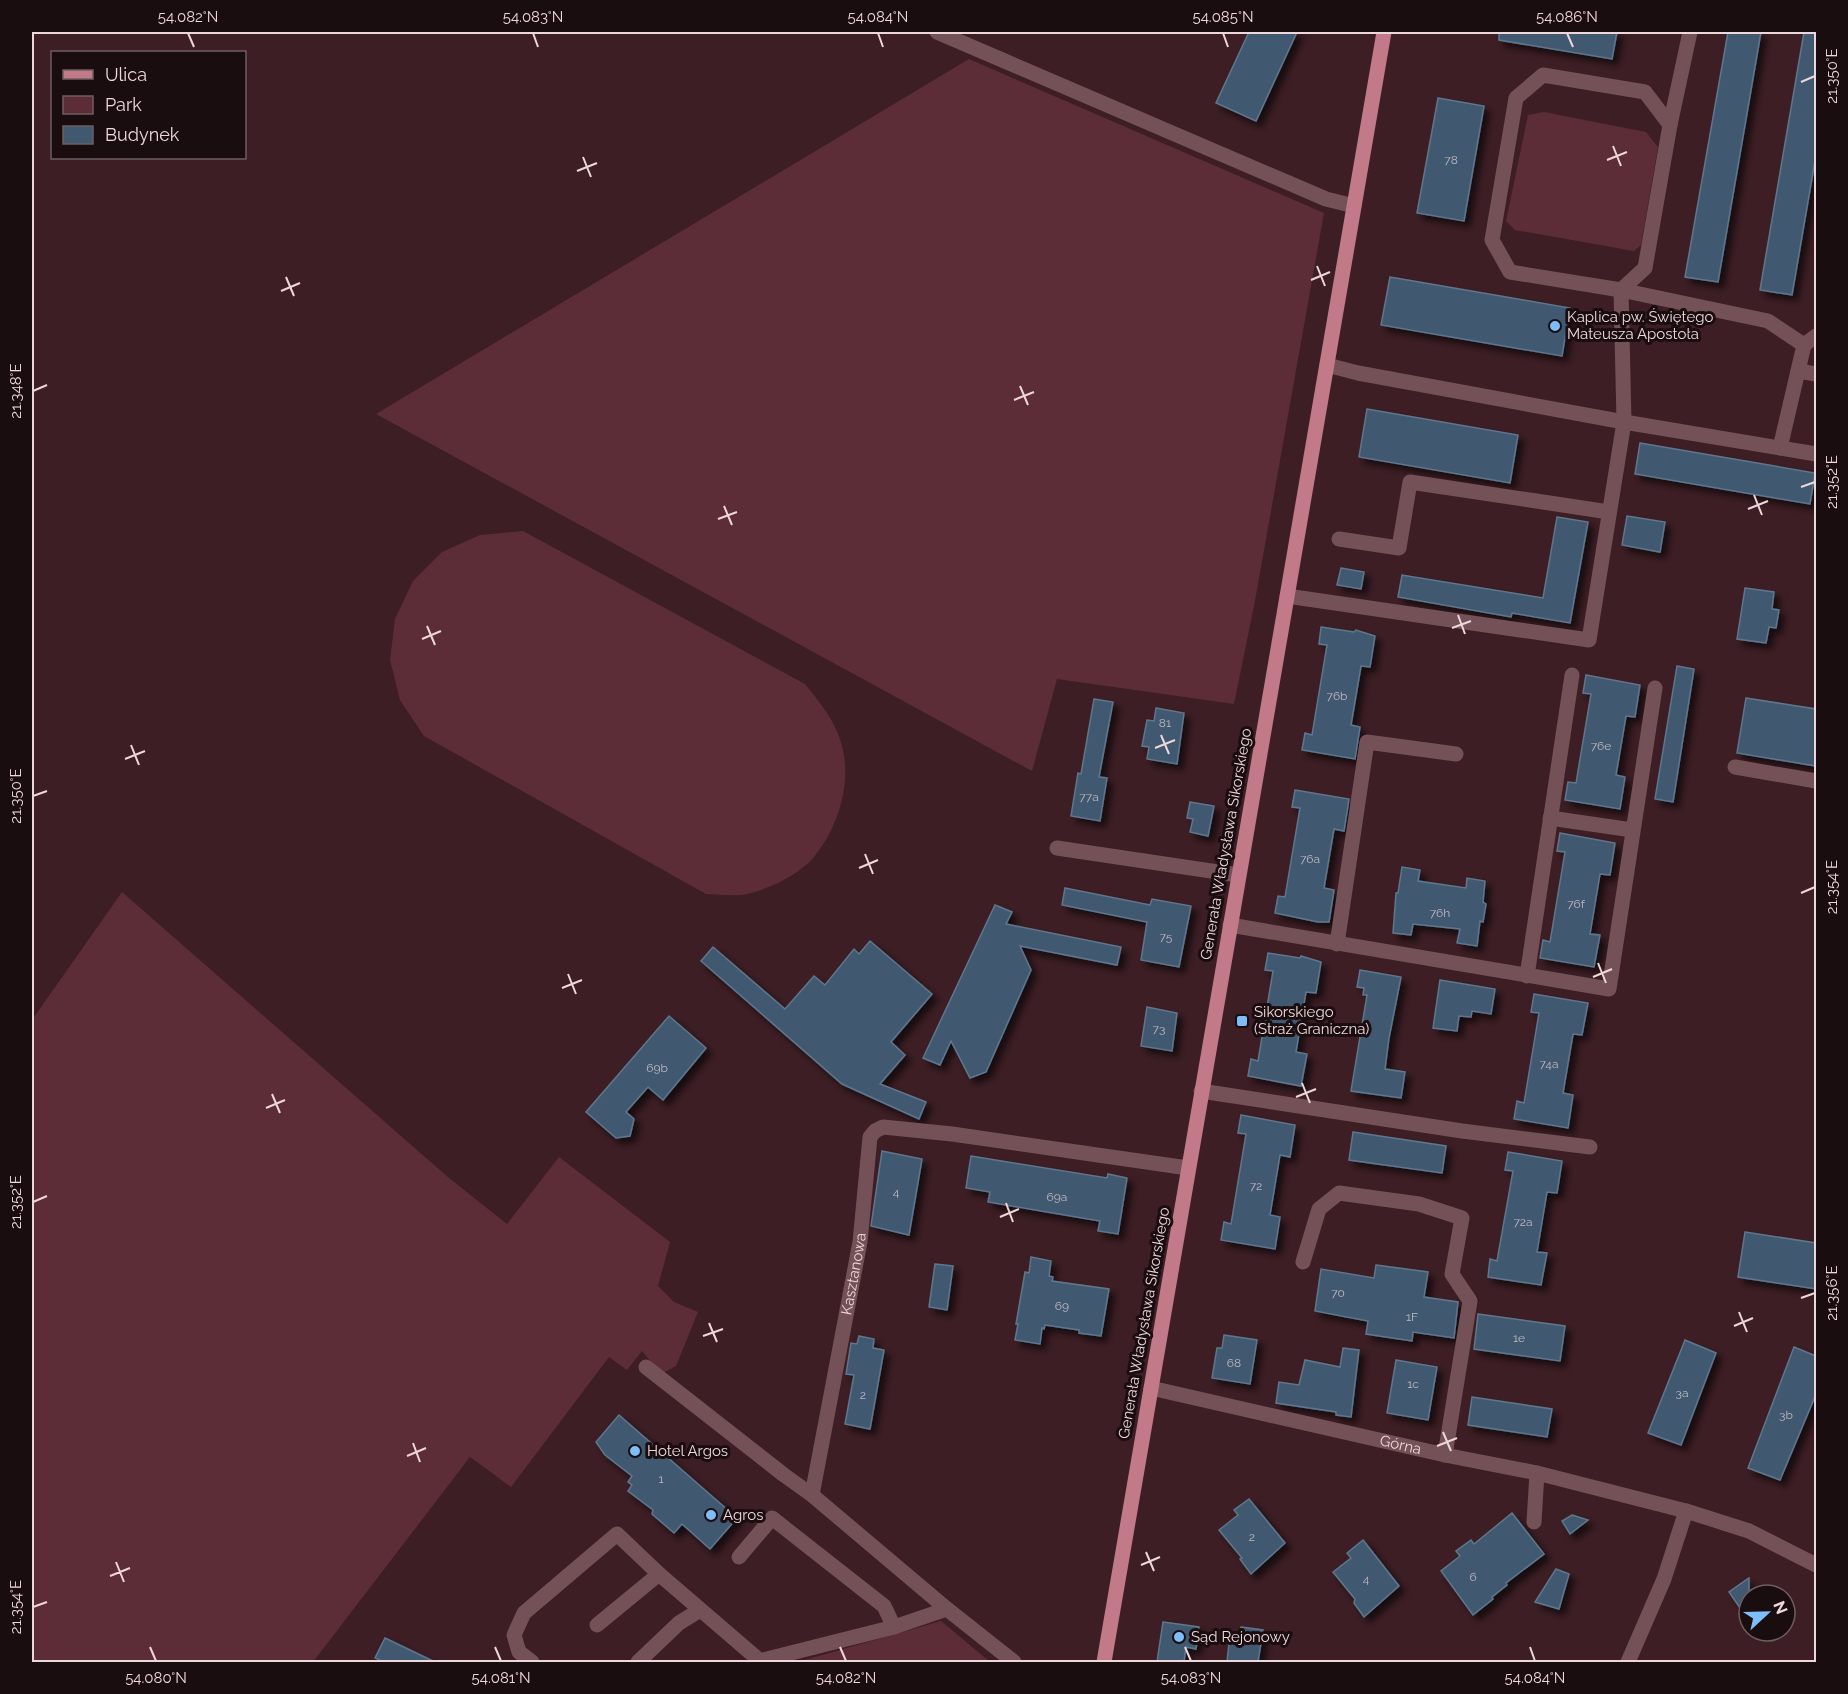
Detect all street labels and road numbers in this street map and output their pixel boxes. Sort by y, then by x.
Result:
street label: Generała Władysława Sikorskiego [1197,727,1255,961]
street label: Generała Władysława Sikorskiego [1115,1206,1173,1440]
street label: Kasztanowa [837,1232,870,1317]
street label: Górna [1378,1431,1423,1458]

